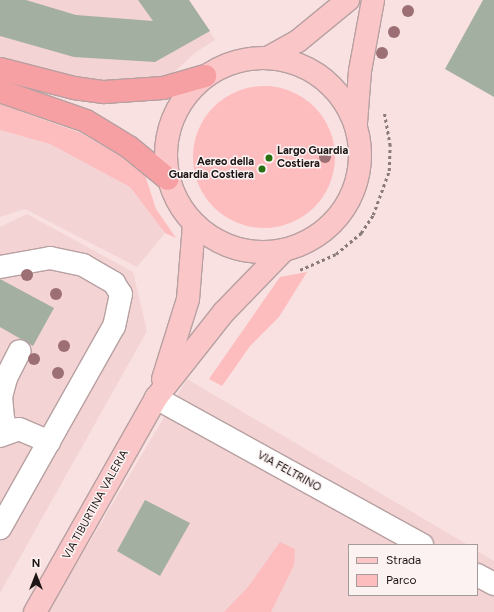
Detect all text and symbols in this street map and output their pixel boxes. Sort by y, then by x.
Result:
place label: Largo Guardia Costiera [277,145,348,171]
marker: Largo Guardia Costiera [264,153,274,163]
place label: Aereo della Guardia Costiera [169,156,254,182]
marker: Aereo della Guardia Costiera [257,164,267,174]
street label: VIA TIBURTINA VALERIA [60,448,132,562]
street label: VIA FELTRINO [255,449,323,495]
legend [348,544,478,596]
text: Strada [386,553,421,567]
north arrow [16,556,56,596]
text: N [32,557,40,570]
text: Parco [386,573,416,587]

